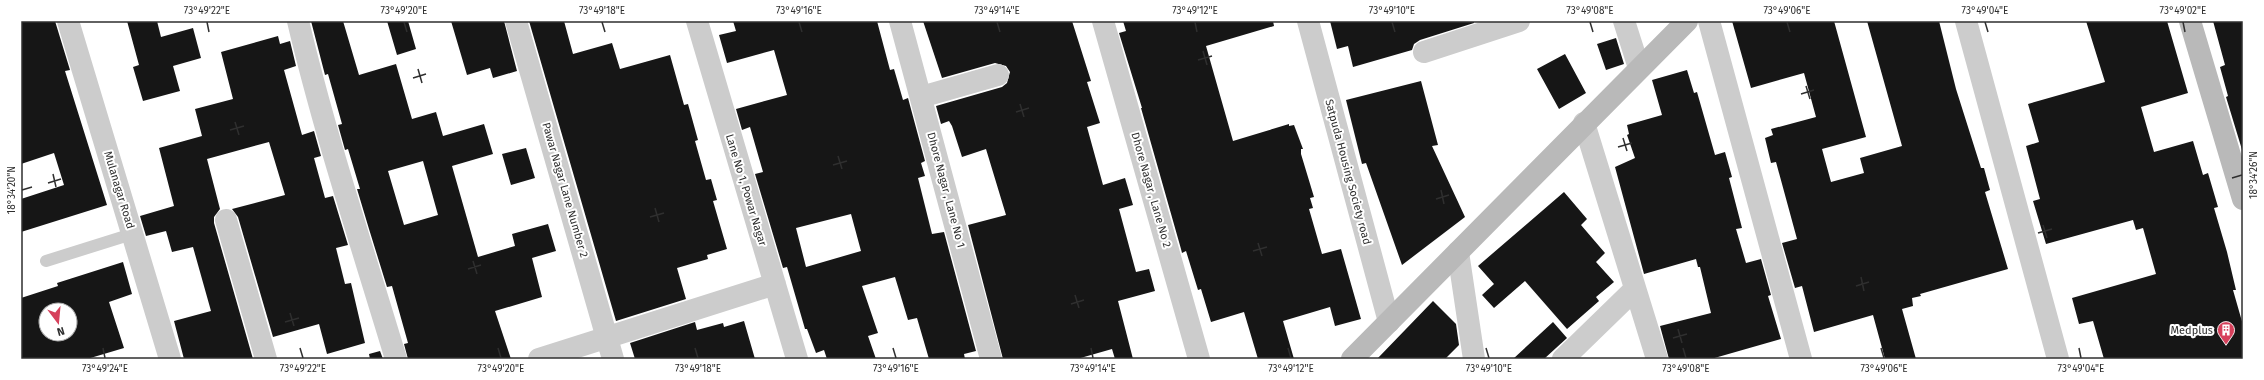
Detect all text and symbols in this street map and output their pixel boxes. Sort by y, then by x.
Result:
text: 73°49'22"E [184,5,230,17]
text: 73°49'20"E [381,5,427,17]
text: 73°49'18"E [579,5,625,17]
text: 73°49'16"E [776,5,822,17]
text: 73°49'14"E [974,5,1020,17]
text: 73°49'12"E [1172,5,1218,17]
text: 73°49'10"E [1369,5,1415,17]
text: 73°49'08"E [1566,5,1614,17]
text: 73°49'06"E [1763,5,1811,17]
text: 73°49'04"E [1962,5,2008,17]
text: 73°49'02"E [2160,5,2206,17]
street label: Satpuda Housing Society road [1322,98,1374,246]
street label: Pawar Nagar Lane Number 2 [539,121,591,259]
street label: Dhore Nagar , Lane No 1 [924,131,968,249]
street label: Dhore Nagar , Lane No 2 [1128,131,1174,249]
street label: Lane No 1, Powar Nagar [723,132,769,248]
street label: Mulanagar Road [101,150,137,230]
text: 18°34'26"N [2248,151,2260,199]
text: 18°34'20"N [6,166,18,214]
north arrow [38,302,78,342]
building icon: Medplus [2216,320,2236,345]
text: N [55,324,66,338]
place label: Medplus [2171,324,2213,337]
text: 73°49'24"E [82,363,128,375]
text: 73°49'22"E [280,363,326,375]
text: 73°49'20"E [478,363,524,375]
text: 73°49'18"E [675,363,721,375]
text: 73°49'16"E [873,363,919,375]
text: 73°49'14"E [1070,363,1116,375]
text: 73°49'12"E [1268,363,1314,375]
text: 73°49'10"E [1466,363,1512,375]
text: 73°49'08"E [1662,363,1710,375]
text: 73°49'06"E [1860,363,1908,375]
text: 73°49'04"E [2058,363,2104,375]

